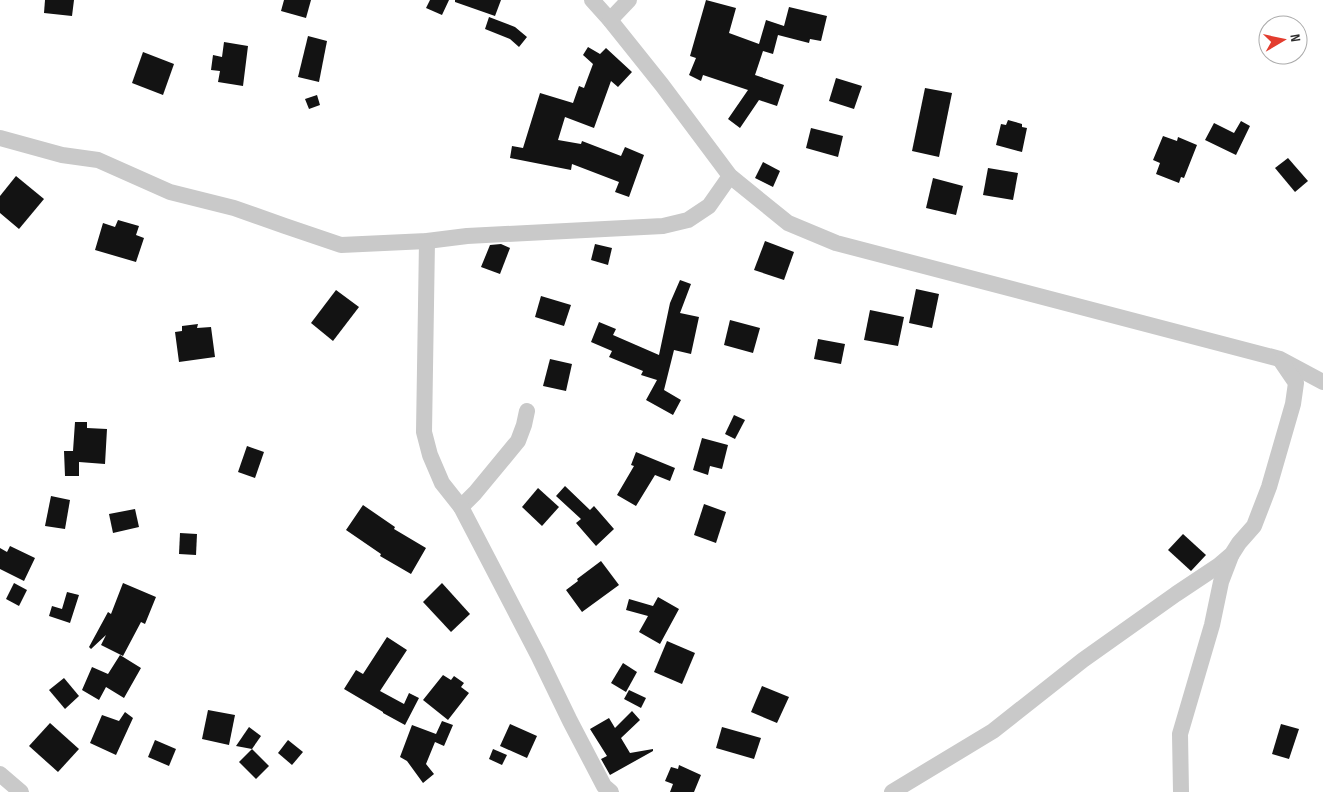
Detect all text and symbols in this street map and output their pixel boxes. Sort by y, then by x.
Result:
north arrow [1258,15,1308,65]
text: N [1286,33,1304,43]

